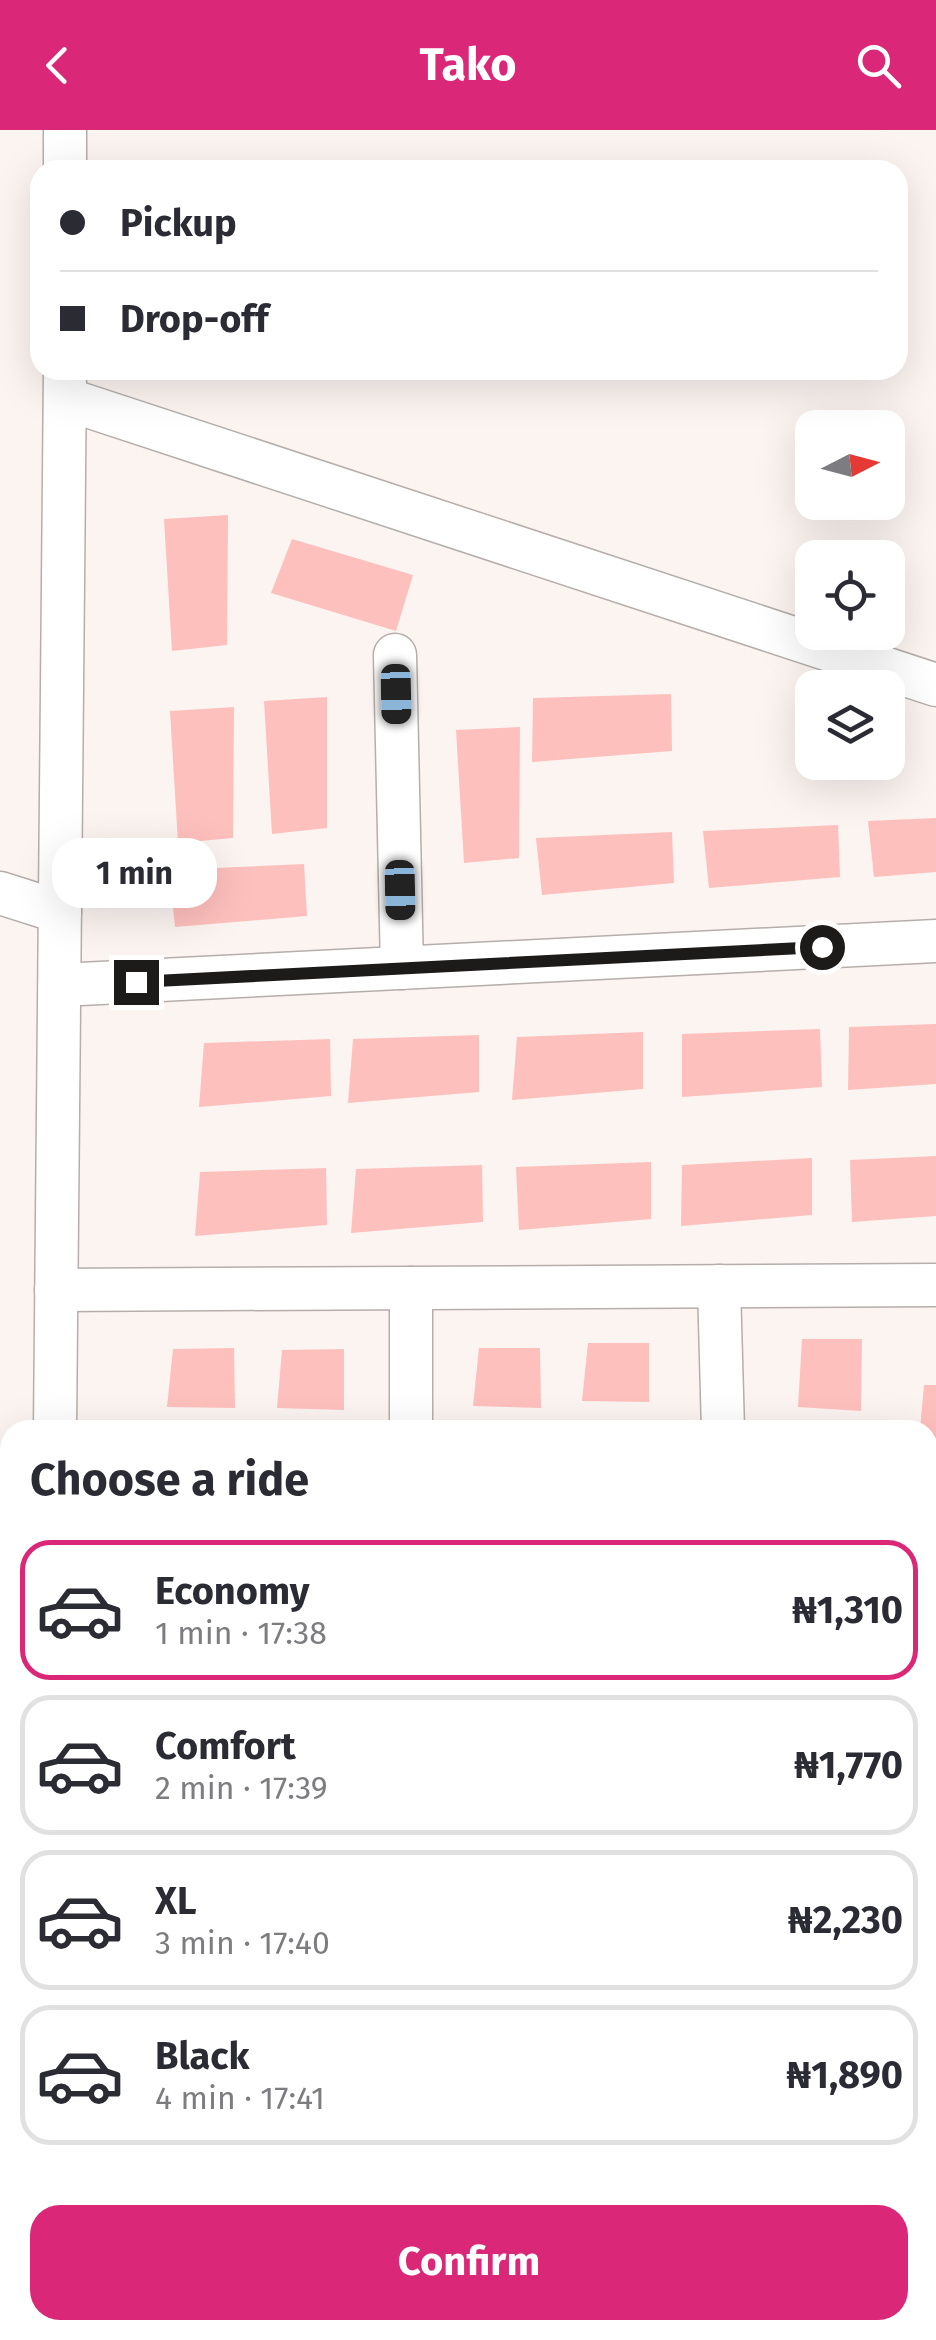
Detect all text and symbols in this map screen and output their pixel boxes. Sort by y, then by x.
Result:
icon: back [30,38,85,93]
text: Tako [419,38,517,92]
icon: search [851,38,906,93]
text: Pickup [120,200,237,246]
text: Drop-off [120,296,268,342]
north arrow [795,410,905,520]
map controls [795,410,905,780]
button: locate [795,540,905,650]
car [380,664,412,724]
button: layers [795,670,905,780]
callout: 1 min [54,837,218,907]
text: 1 min [96,854,173,892]
car [384,860,416,920]
route start [800,925,845,970]
route end [114,960,159,1005]
text: Choose a ride [30,1453,309,1507]
icon: car [35,1565,125,1655]
text: Economy [155,1568,310,1614]
text: ₦1,310 [792,1587,903,1633]
text: 1 min · 17:38 [155,1614,327,1652]
icon: car [35,1720,125,1810]
text: Comfort [155,1723,296,1769]
text: ₦1,770 [794,1742,903,1788]
text: 2 min · 17:39 [155,1769,328,1807]
icon: car [35,1875,125,1965]
text: XL [155,1878,197,1924]
text: ₦2,230 [788,1897,903,1943]
text: 3 min · 17:40 [155,1924,330,1962]
icon: car [35,2030,125,2120]
text: Black [155,2033,250,2079]
text: ₦1,890 [786,2052,903,2098]
text: 4 min · 17:41 [155,2079,325,2117]
button: Confirm [30,2205,908,2320]

